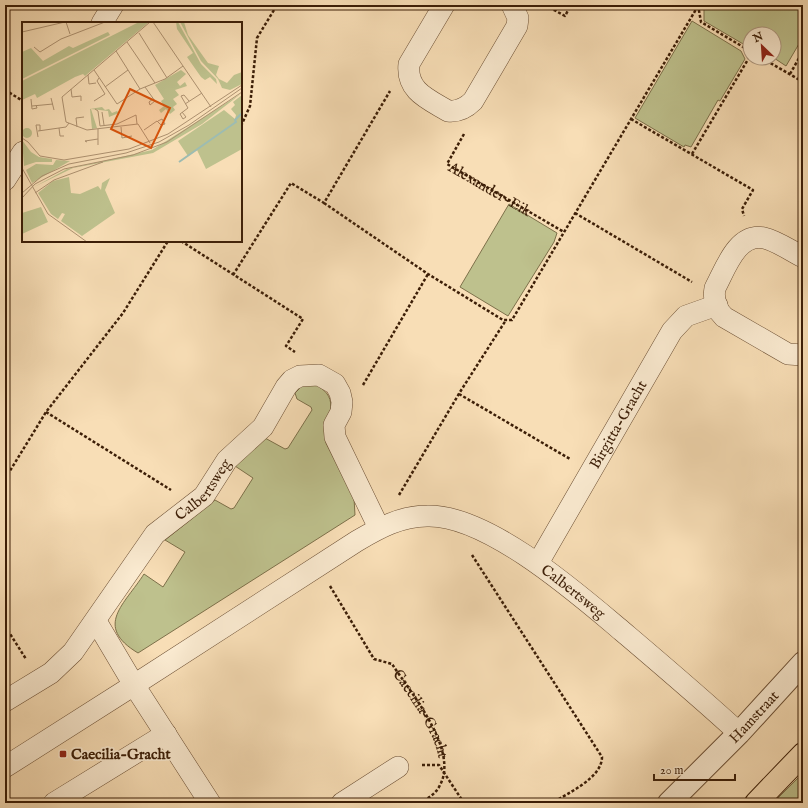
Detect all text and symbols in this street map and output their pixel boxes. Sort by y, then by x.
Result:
inset map [22,22,242,242]
north arrow [742,26,782,66]
text: N [750,29,766,47]
street label: Alexander-Eik [444,157,535,221]
street label: Birgitta-Gracht [585,377,651,472]
street label: Calbertsweg [171,454,235,525]
street label: Calbertsweg [537,560,610,623]
street label: Caecilia-Gracht [389,665,453,760]
street label: Hamstraat [725,686,783,747]
place label: Caecilia-Gracht [71,745,171,764]
marker: Caecilia-Gracht [58,749,68,759]
scale bar [654,756,735,782]
text: 20 m [660,763,683,778]

